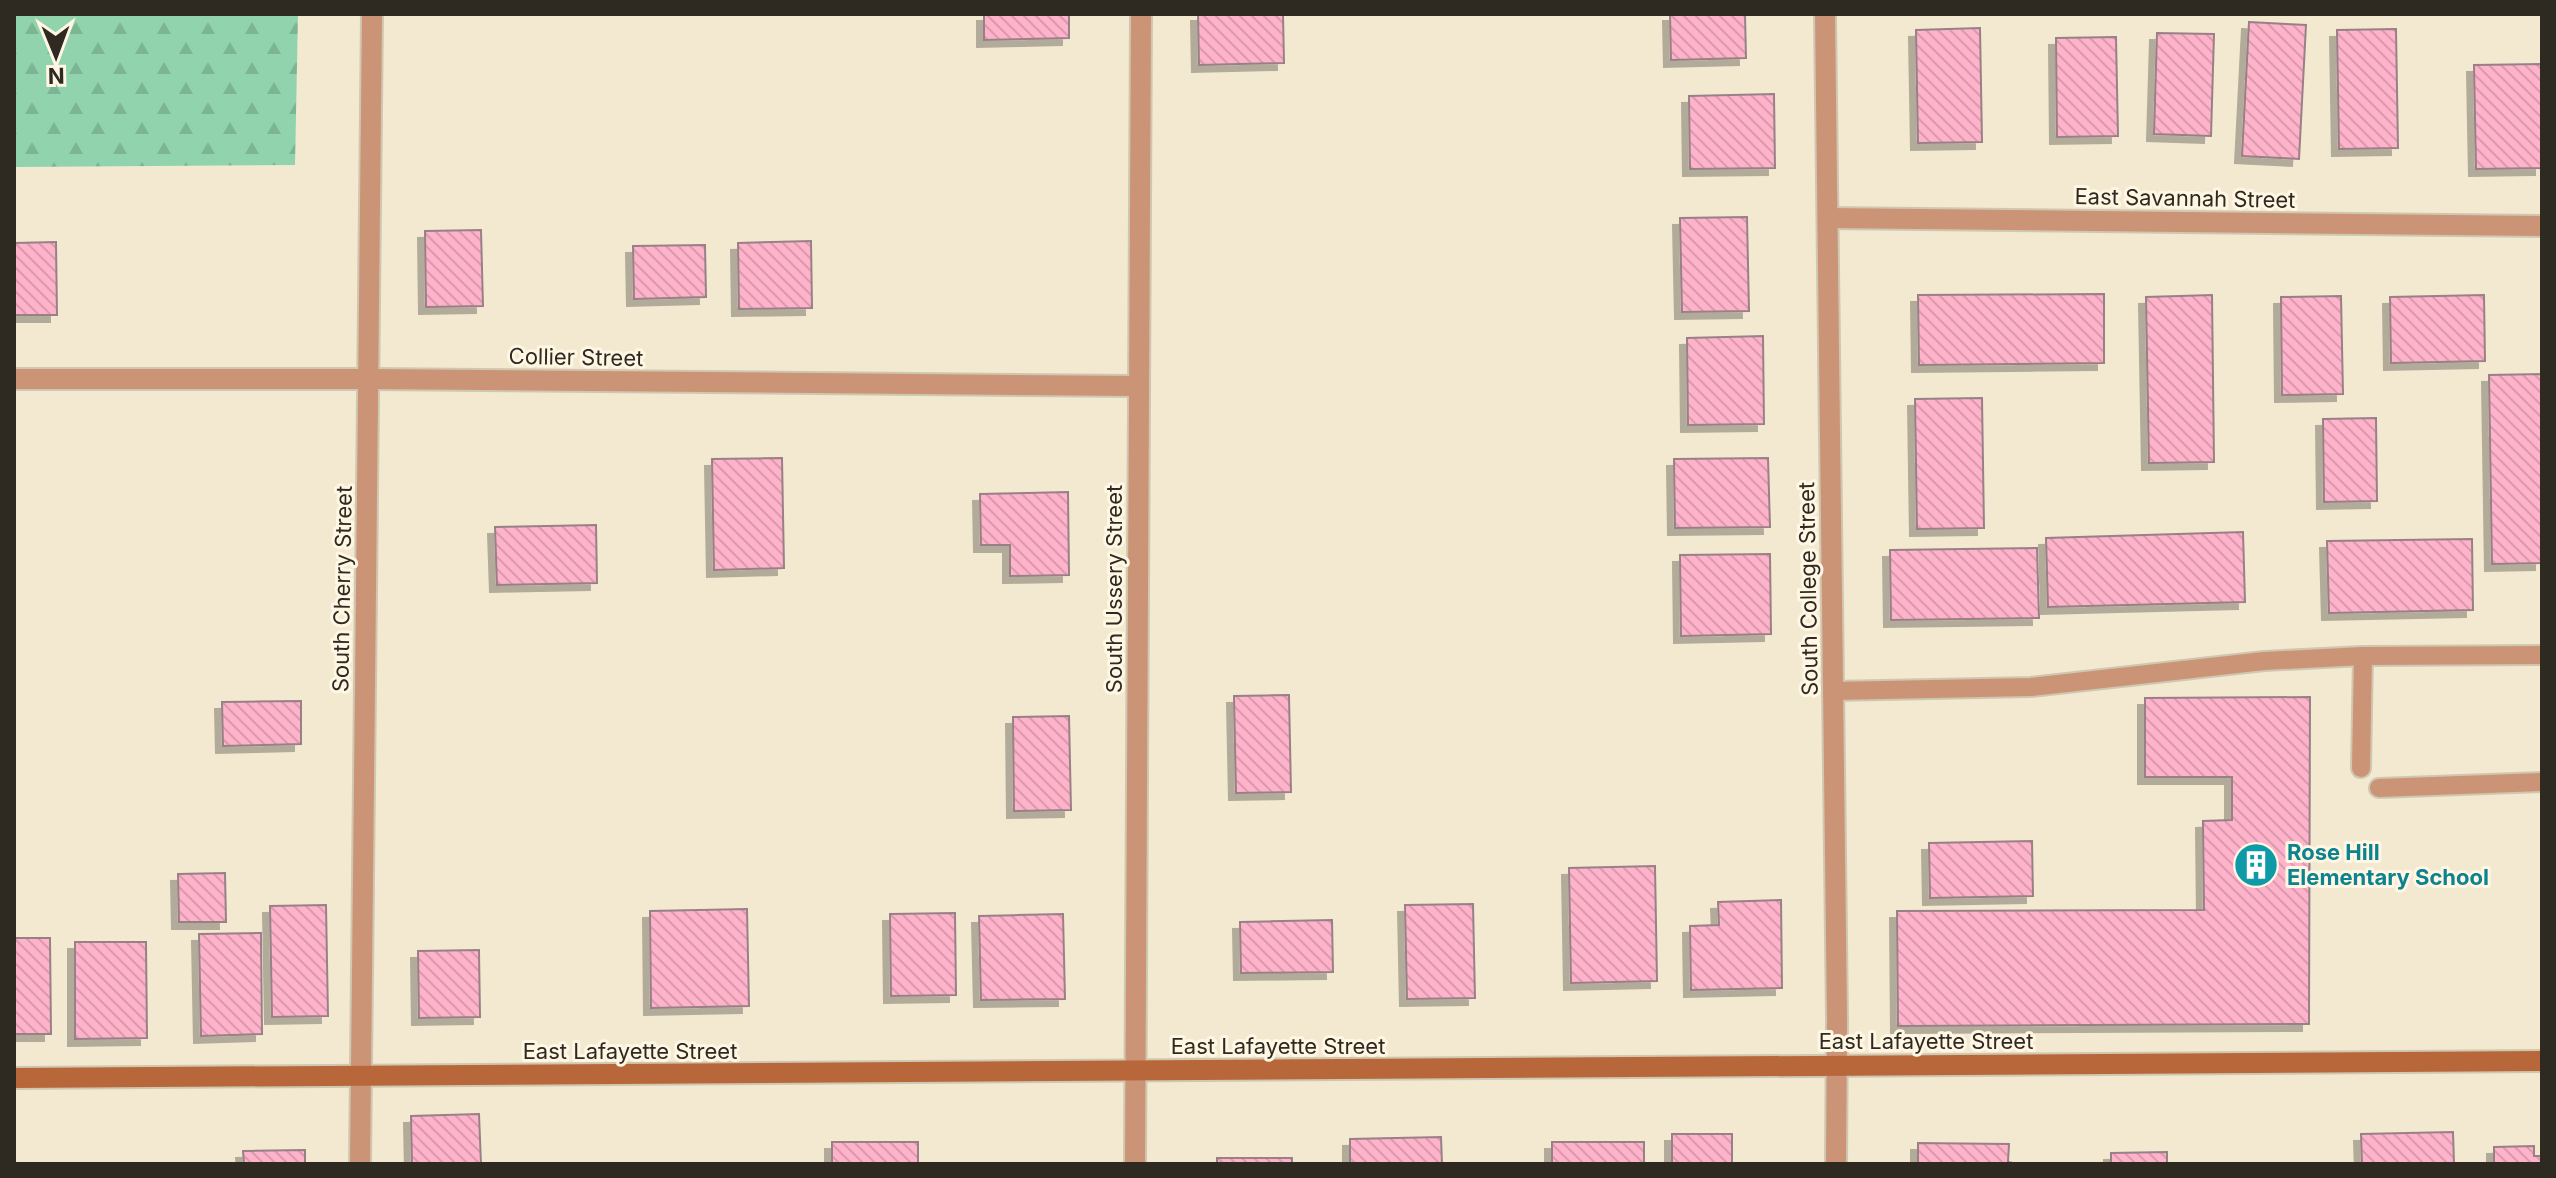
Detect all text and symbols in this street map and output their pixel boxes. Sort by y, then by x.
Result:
north arrow [16,16,96,96]
text: N [48,63,65,89]
street label: East Savannah Street [2074,183,2296,213]
street label: Collier Street [508,343,644,371]
street label: South College Street [1793,482,1823,696]
street label: South Ussery Street [1101,485,1127,693]
street label: South Cherry Street [327,486,357,692]
place label: Rose Hill Elementary School [2287,839,2489,890]
building icon: Rose Hill Elementary School [2232,841,2280,889]
street label: East Lafayette Street [1819,1028,2033,1054]
street label: East Lafayette Street [1171,1033,1385,1059]
street label: East Lafayette Street [523,1038,737,1064]

